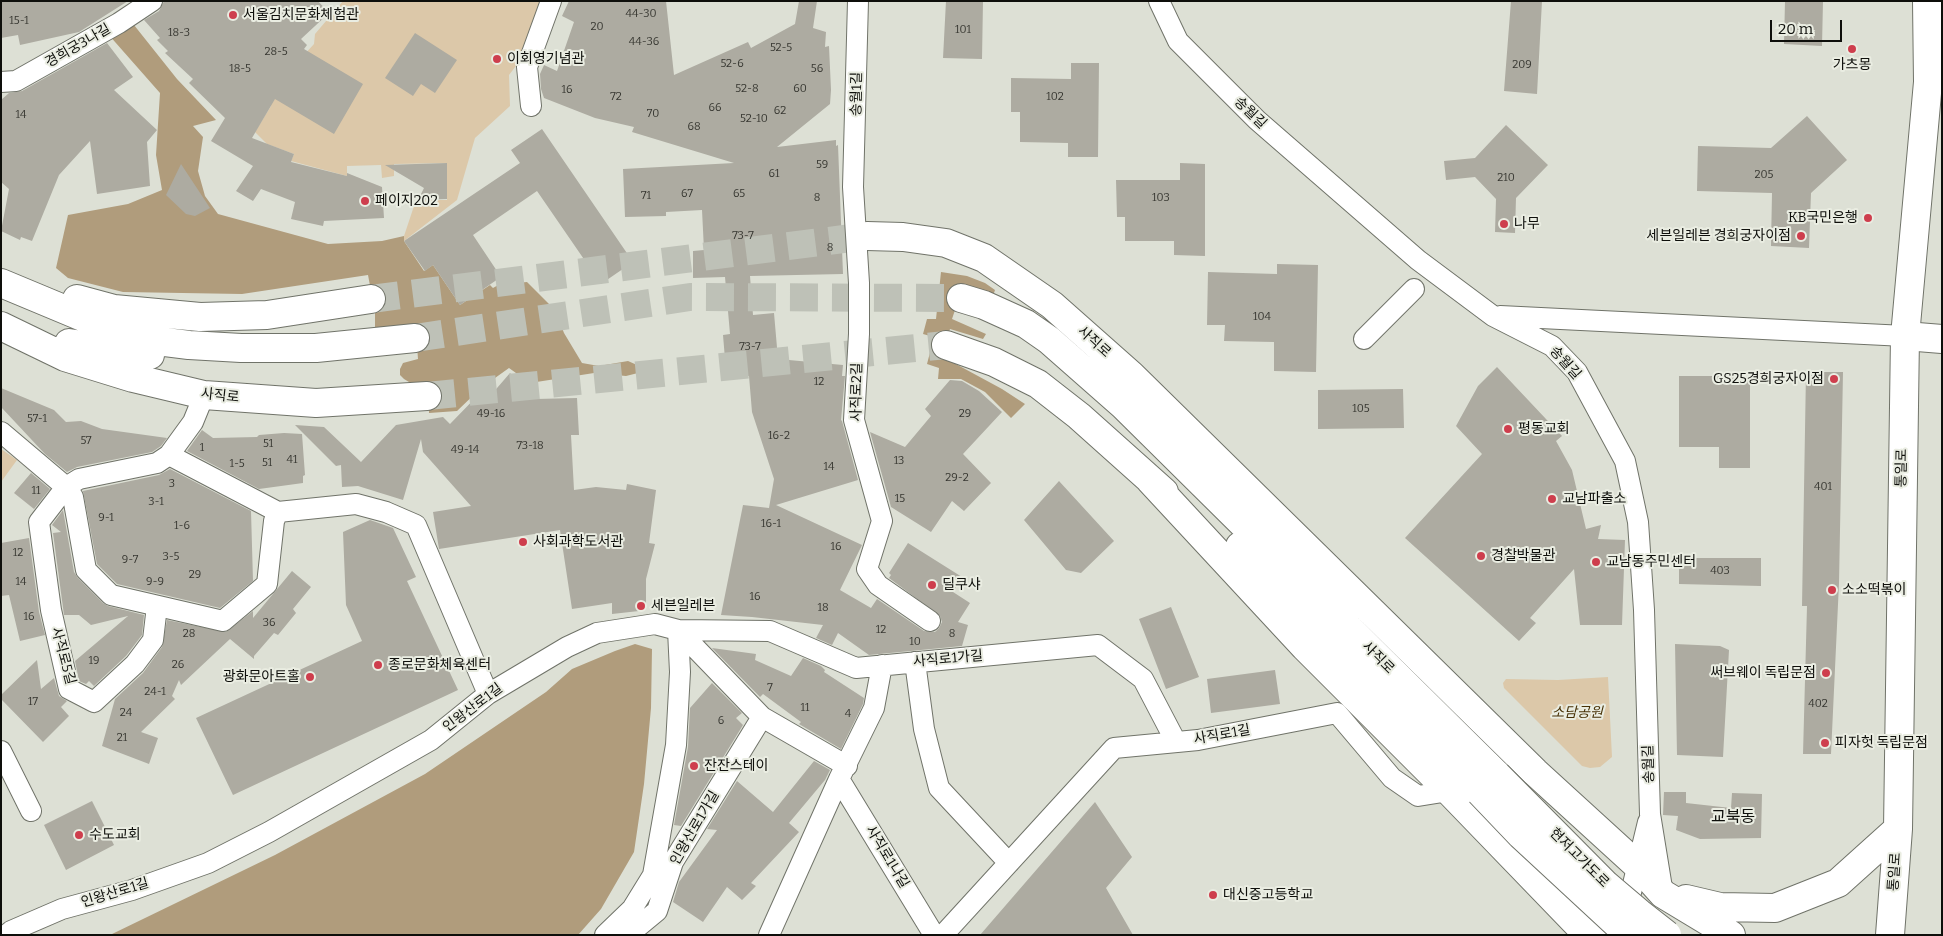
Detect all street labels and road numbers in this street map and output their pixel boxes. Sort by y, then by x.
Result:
street label: 경희궁3나길 [42,21,114,71]
street label: 송월1길 [848,72,866,116]
street label: 송월길 [1230,94,1270,132]
street label: 사직로 [1074,323,1114,361]
street label: 송월길 [1546,343,1584,383]
street label: 사직로2길 [848,362,866,422]
street label: 사직로 [200,386,240,406]
street label: 통일로 [1893,449,1911,487]
street label: 사직로5길 [47,625,79,687]
street label: 사직로 [1358,638,1398,678]
street label: 사직로1가길 [912,648,984,670]
street label: 인왕산로1길 [440,680,506,736]
street label: 사직로1길 [1192,722,1252,748]
street label: 송월길 [1640,744,1658,784]
street label: 인왕산로1가길 [667,788,723,868]
street label: 사직로1나길 [862,823,912,891]
street label: 현저고가도로 [1546,825,1612,891]
street label: 통일로 [1885,852,1905,892]
street label: 인왕산로1길 [79,875,151,911]

